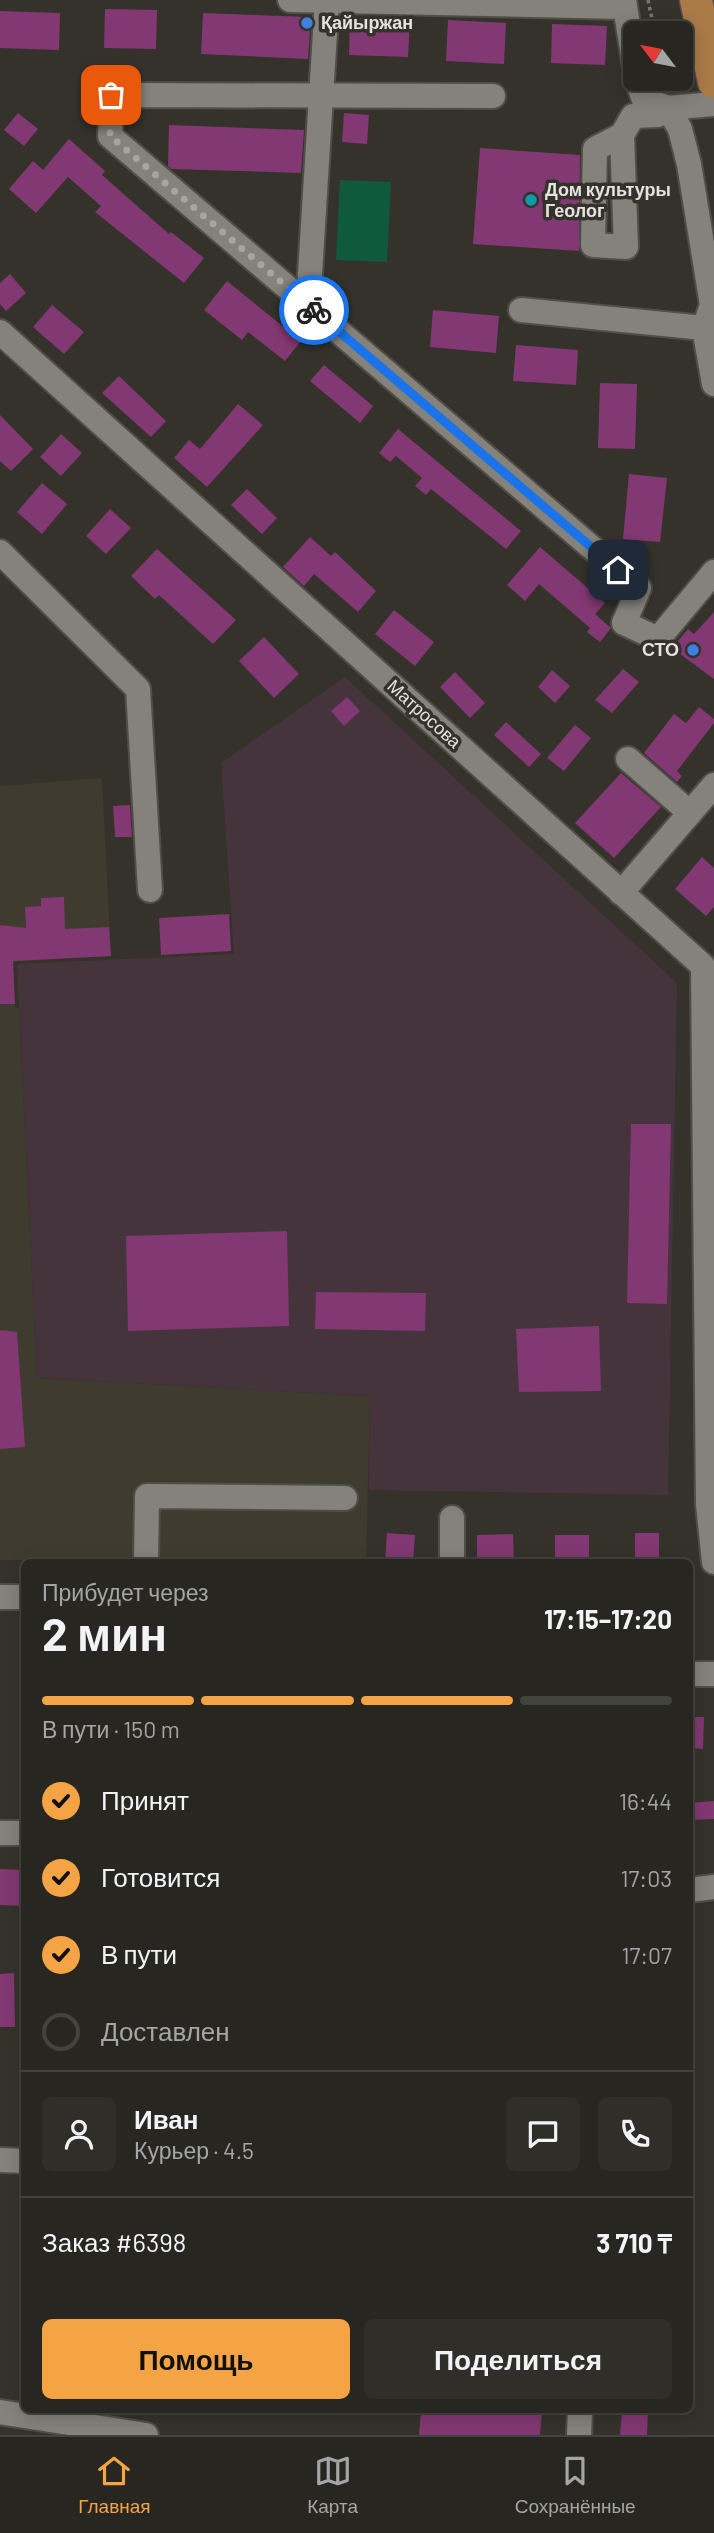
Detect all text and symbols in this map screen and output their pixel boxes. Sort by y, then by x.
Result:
place label: Қайыржан [321,11,413,33]
marker: Қайыржан [299,15,315,31]
north arrow [623,21,693,91]
map controls [623,21,693,91]
pin [81,65,141,125]
icon: bag [92,76,130,114]
place label: Дом культуры Геолог [545,178,671,221]
marker: Дом культуры Геолог [523,192,539,208]
courier [279,275,349,345]
icon: bike [295,291,333,329]
pin [588,540,648,600]
icon: home [599,551,637,589]
place label: СТО [642,638,679,660]
marker: СТО [685,642,701,658]
street label: Матросова [383,674,467,753]
text: Прибудет через [42,1578,209,1606]
text: 17:15–17:20 [544,1603,672,1634]
text: 2 мин [42,1605,167,1660]
text: В пути · 150 m [42,1715,180,1743]
icon: check [42,1782,80,1820]
text: Принят [101,1784,189,1815]
text: 16:44 [619,1787,672,1815]
icon: check [42,1859,80,1897]
text: Готовится [101,1861,220,1892]
text: 17:03 [620,1864,672,1892]
icon: check [42,1936,80,1974]
text: В пути [101,1938,177,1969]
text: 17:07 [621,1941,672,1969]
text: Доставлен [101,2015,230,2046]
button: person [42,2097,116,2171]
button: chat [506,2097,580,2171]
button: phone [598,2097,672,2171]
text: Иван [134,2103,199,2134]
text: Курьер · 4.5 [134,2136,254,2164]
text: Заказ #6398 [42,2226,186,2257]
text: 3 710 ₸ [596,2227,672,2258]
button: Помощь [42,2319,350,2399]
button: Поделиться [364,2319,672,2399]
tab: Главная [78,2452,151,2518]
tab: Карта [307,2452,358,2518]
tab: Сохранённые [515,2452,636,2518]

